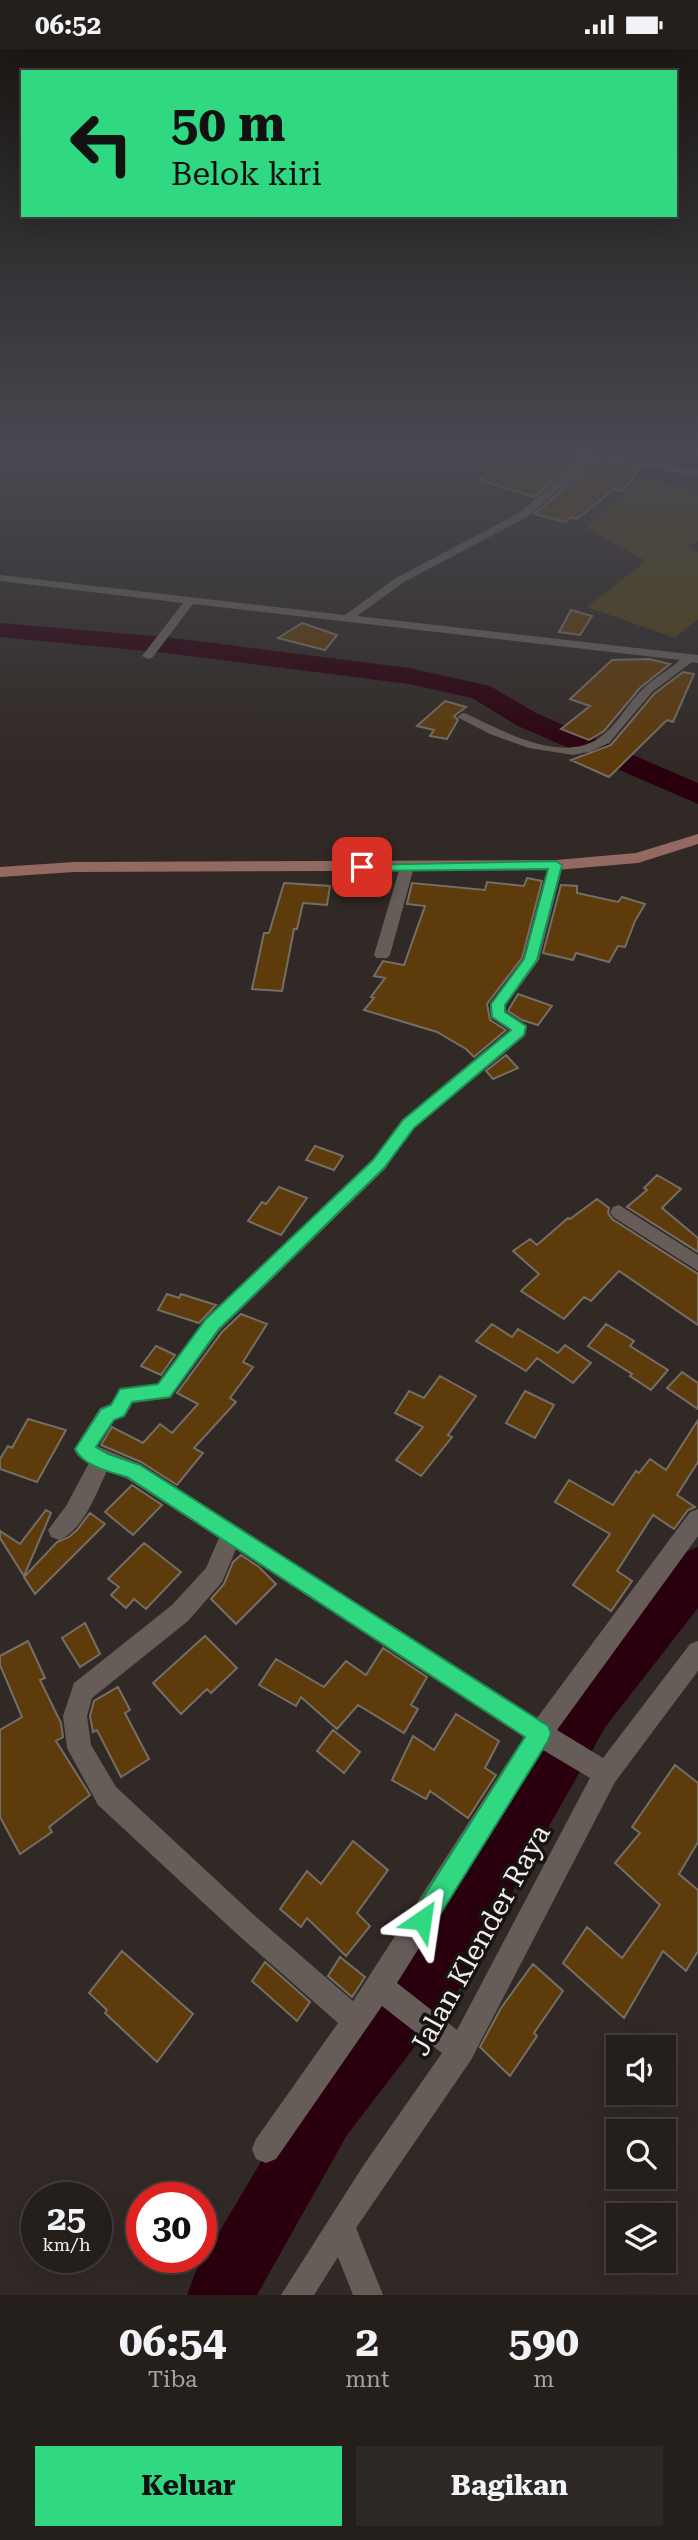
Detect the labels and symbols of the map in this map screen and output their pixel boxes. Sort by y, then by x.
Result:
pin [332,837,392,897]
street label: Jalan Klender Raya [403,1819,557,2061]
position arrow [385,1883,459,1957]
speed limit sign: 30 [126,2182,217,2273]

